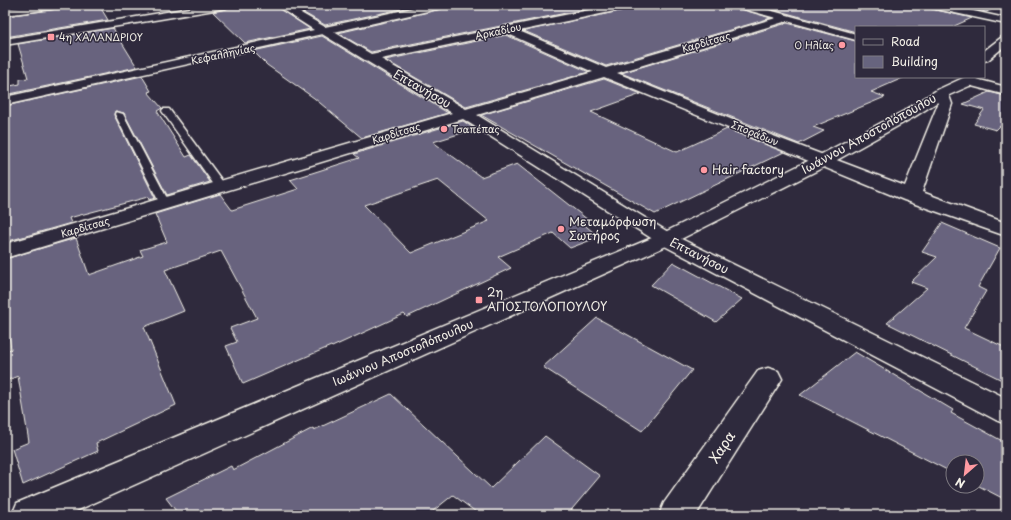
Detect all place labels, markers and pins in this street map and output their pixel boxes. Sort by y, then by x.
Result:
place label: 4η ΧΑΛΑΝΔΡΙΟΥ [59,29,143,44]
marker: 4η ΧΑΛΑΝΔΡΙΟΥ [46,32,56,42]
place label: Ο Ηλίας [794,37,834,52]
marker: Ο Ηλίας [837,40,847,50]
place label: Τσαπέπας [452,121,500,136]
marker: Τσαπέπας [439,124,449,134]
place label: Hair factory [712,160,784,178]
marker: Hair factory [699,165,709,175]
place label: Μεταμόρφωση Σωτήρος [569,212,656,244]
marker: Μεταμόρφωση Σωτήρος [556,224,566,234]
place label: 2η ΑΠΟΣΤΟΛΟΠΟΥΛΟΥ [487,283,607,315]
marker: 2η ΑΠΟΣΤΟΛΟΠΟΥΛΟΥ [474,295,484,305]

